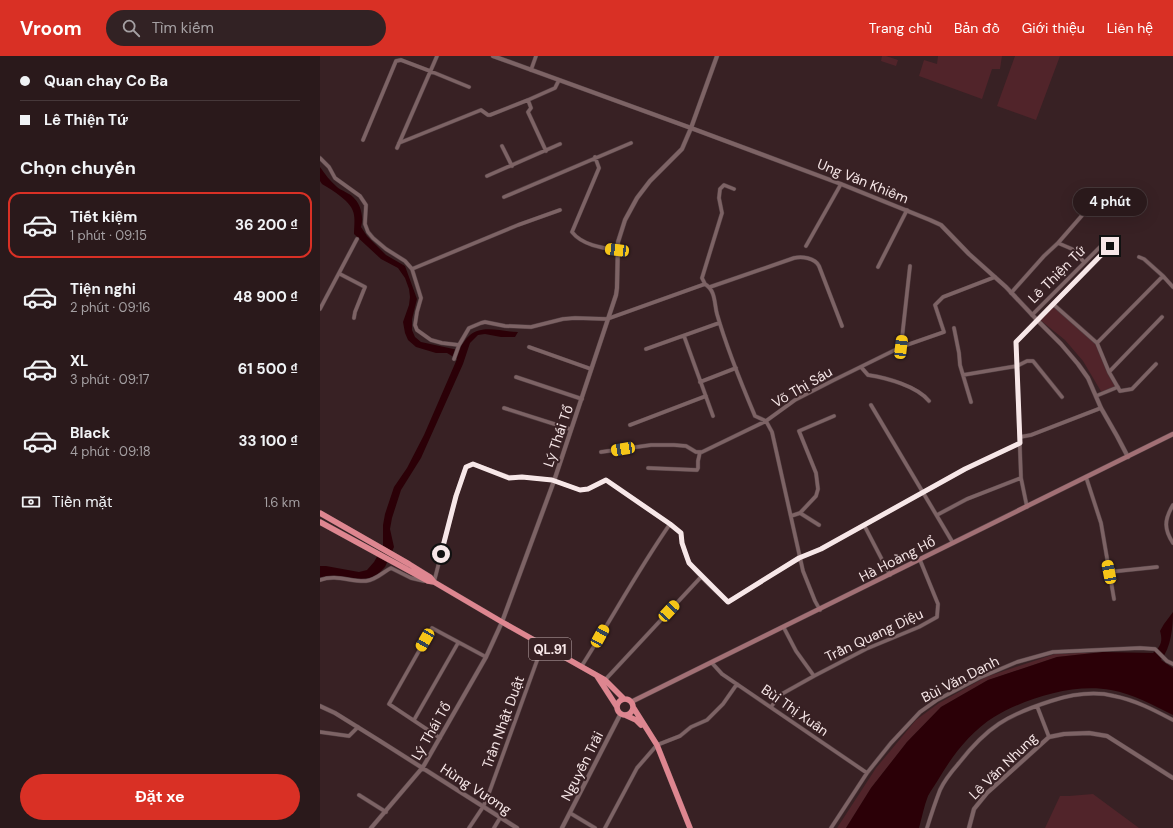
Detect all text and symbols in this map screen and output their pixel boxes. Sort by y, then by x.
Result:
search box [106,10,386,46]
text: Vroom [20,16,82,41]
icon: search [120,17,142,39]
text: Tìm kiếm [152,18,214,38]
text: Trang chủ [869,19,932,37]
text: Bản đồ [954,19,1000,37]
text: Giới thiệu [1022,19,1085,37]
text: Liên hệ [1107,19,1153,37]
text: Quan chay Co Ba [44,71,168,91]
text: Lê Thiện Tứ [44,110,128,130]
street label: Ung Văn Khiêm [815,155,911,207]
text: Chọn chuyến [20,156,136,180]
callout: 4 phút [1073,188,1147,216]
text: 4 phút [1089,193,1131,210]
icon: car [22,207,58,243]
text: Tiết kiệm [70,207,137,227]
text: 36 200 ₫ [235,215,298,235]
text: 1 phút · 09:15 [70,227,147,244]
route end [1101,237,1119,255]
street label: Lê Thiện Tứ [1024,241,1090,307]
car [604,243,630,257]
icon: car [22,279,58,315]
text: Tiện nghi [70,279,136,299]
text: 48 900 ₫ [233,287,298,307]
text: 2 phút · 09:16 [70,299,151,316]
car [894,334,908,360]
icon: car [22,351,58,387]
text: XL [70,351,88,371]
text: 61 500 ₫ [238,359,298,379]
street label: Võ Thị Sáu [768,362,836,412]
text: 3 phút · 09:17 [70,371,149,388]
street label: Lý Thái Tổ [539,402,577,469]
icon: car [22,423,58,459]
text: Black [70,423,110,443]
text: 33 100 ₫ [239,431,298,451]
car [610,441,636,457]
text: 4 phút · 09:18 [70,443,151,460]
icon: cash [20,491,42,513]
text: Tiền mặt [52,492,113,512]
text: 1.6 km [264,494,300,511]
street label: Hà Hoàng Hổ [856,532,938,586]
route start [432,545,450,563]
car [1101,559,1117,585]
car [656,598,682,624]
street label: Trần Quang Diệu [822,604,926,666]
car [589,623,611,649]
car [414,627,436,653]
road number: QL.91 [529,638,571,660]
street label: Bùi Văn Danh [918,652,1002,706]
street label: Trần Nhật Duật [478,673,528,771]
street label: Bùi Thị Xuân [758,680,832,740]
street label: Lý Thái Tổ [407,698,455,763]
street label: Nguyễn Trãi [557,728,607,804]
street label: Lê Văn Nhung [965,729,1041,803]
street label: Hùng Vương [437,759,515,819]
button: Đặt xe [20,774,300,820]

